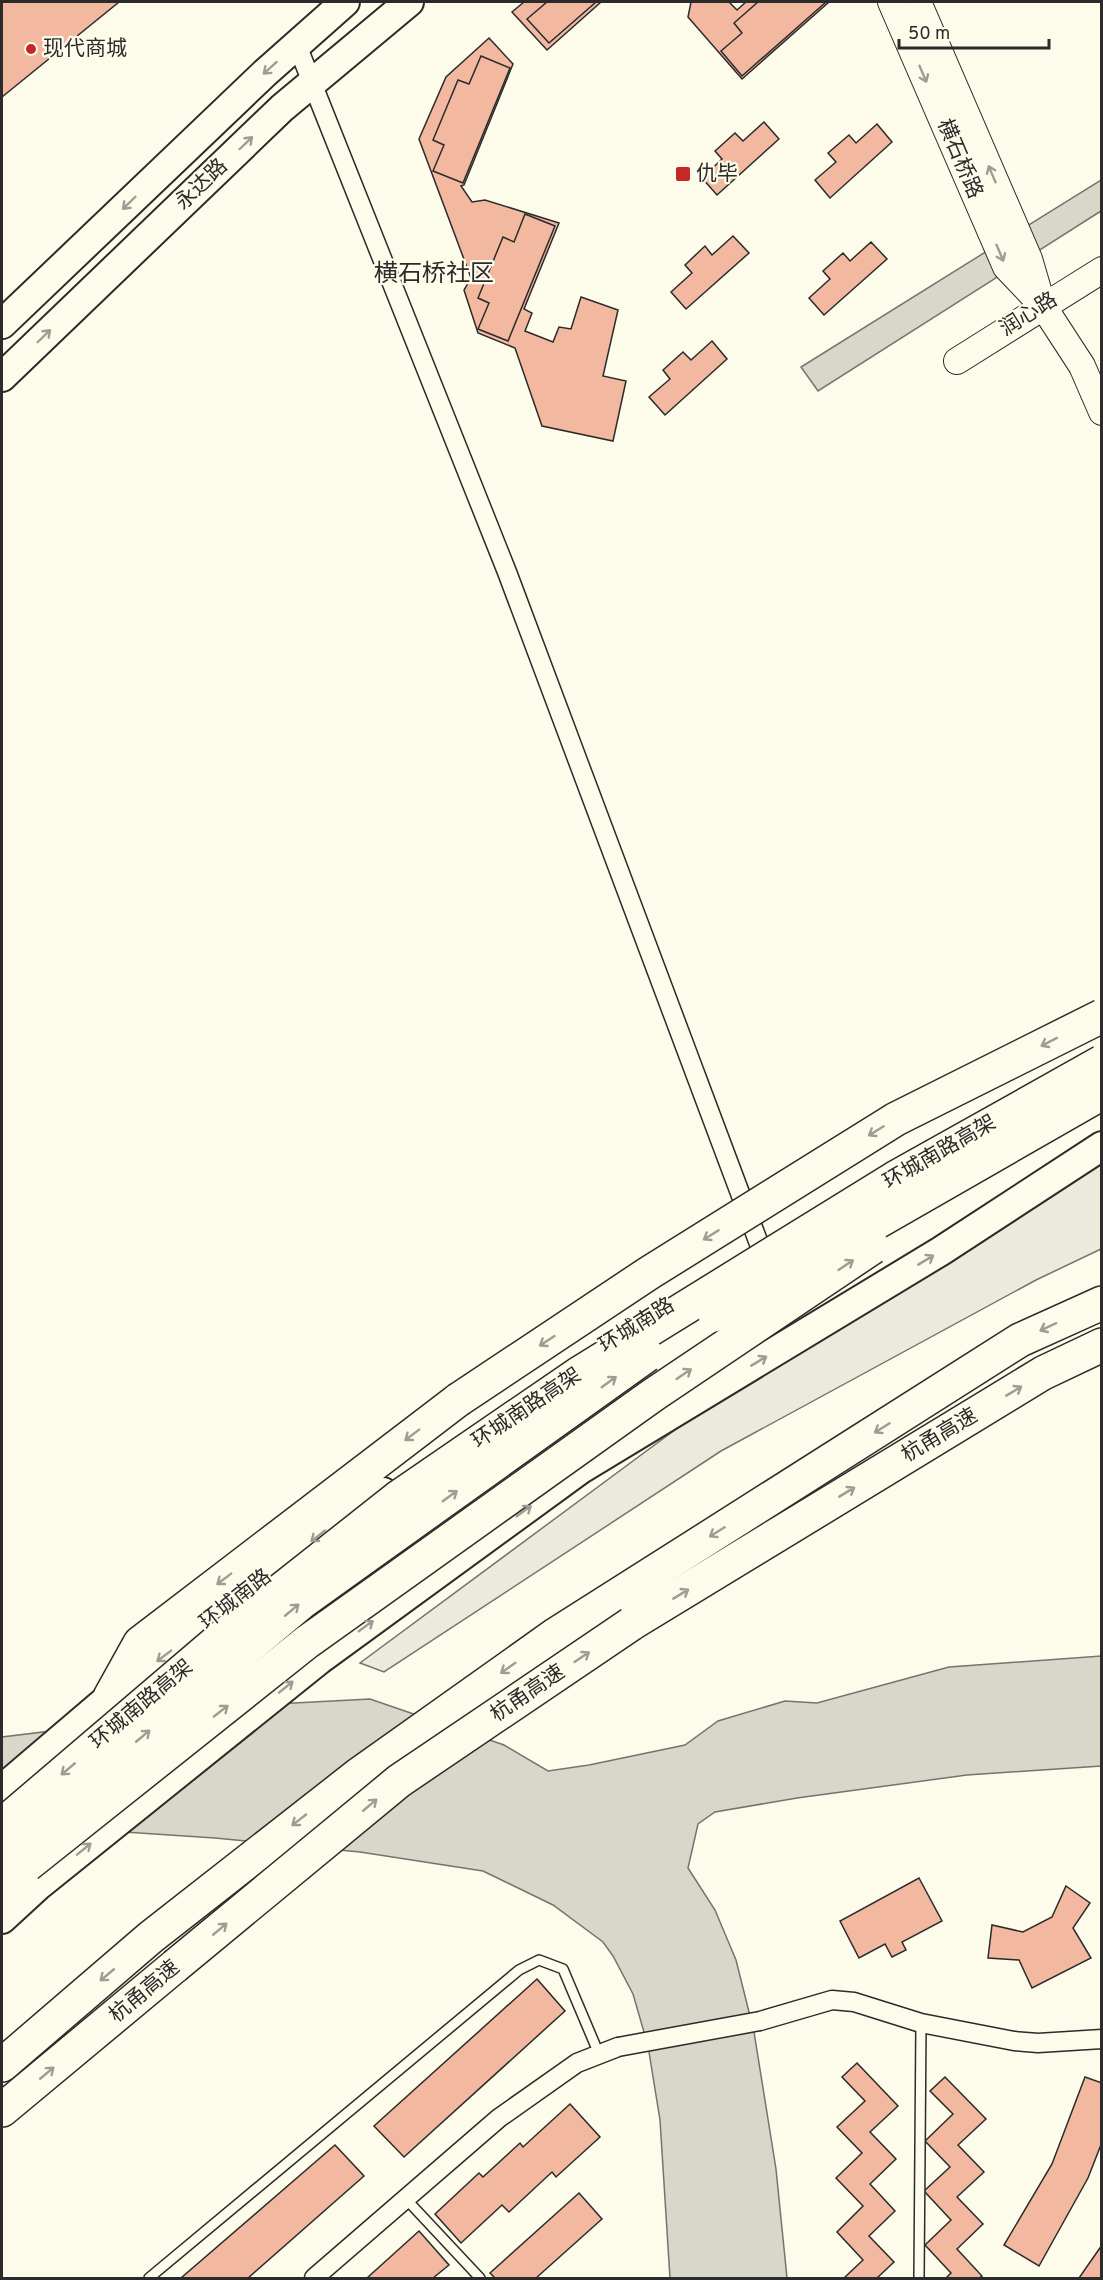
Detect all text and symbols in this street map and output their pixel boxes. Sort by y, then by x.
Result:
scale bar [899,12,1049,50]
text: 50 m [908,23,950,46]
place label: 现代商城 [43,36,127,63]
marker: 现代商城 [24,42,38,56]
one-way arrow [263,61,278,76]
one-way arrow [917,65,929,83]
street label: 横石桥路 [930,115,988,203]
one-way arrow [238,136,253,151]
street label: 永达路 [170,153,234,217]
place label: 仇毕 [696,161,738,188]
marker: 仇毕 [674,165,692,183]
one-way arrow [986,165,998,183]
one-way arrow [122,195,137,209]
one-way arrow [995,244,1006,262]
district label: 横石桥社区 [374,260,494,290]
street label: 润心路 [995,287,1063,343]
one-way arrow [36,329,51,343]
one-way arrow [1041,1037,1059,1048]
street label: 环城南路高架 [879,1110,1001,1196]
one-way arrow [868,1126,885,1138]
one-way arrow [703,1229,720,1241]
one-way arrow [917,1253,934,1265]
one-way arrow [837,1259,854,1271]
street label: 环城南路 [594,1292,680,1360]
one-way arrow [1040,1321,1058,1333]
one-way arrow [539,1335,556,1347]
one-way arrow [750,1355,767,1367]
street label: 环城南路高架 [467,1363,587,1455]
one-way arrow [675,1368,691,1380]
one-way arrow [600,1376,616,1388]
one-way arrow [1005,1384,1022,1396]
street label: 杭甬高速 [897,1403,983,1469]
one-way arrow [873,1421,890,1434]
one-way arrow [404,1429,420,1442]
one-way arrow [838,1486,855,1498]
one-way arrow [441,1490,458,1502]
one-way arrow [515,1505,531,1517]
one-way arrow [709,1526,726,1538]
one-way arrow [310,1530,326,1543]
street label: 环城南路 [195,1564,277,1636]
one-way arrow [216,1573,232,1586]
one-way arrow [672,1587,689,1599]
one-way arrow [284,1603,299,1617]
one-way arrow [358,1620,374,1632]
one-way arrow [156,1649,172,1662]
one-way arrow [573,1651,590,1663]
street label: 环城南路高架 [85,1654,199,1756]
street label: 杭甬高速 [486,1659,570,1729]
one-way arrow [500,1662,516,1675]
one-way arrow [278,1681,294,1694]
one-way arrow [213,1705,229,1718]
one-way arrow [135,1729,151,1742]
one-way arrow [61,1762,76,1776]
one-way arrow [362,1798,378,1811]
one-way arrow [292,1814,308,1827]
one-way arrow [76,1842,92,1855]
one-way arrow [212,1922,227,1936]
street label: 杭甬高速 [104,1955,186,2029]
one-way arrow [100,1968,115,1982]
one-way arrow [38,2066,54,2079]

